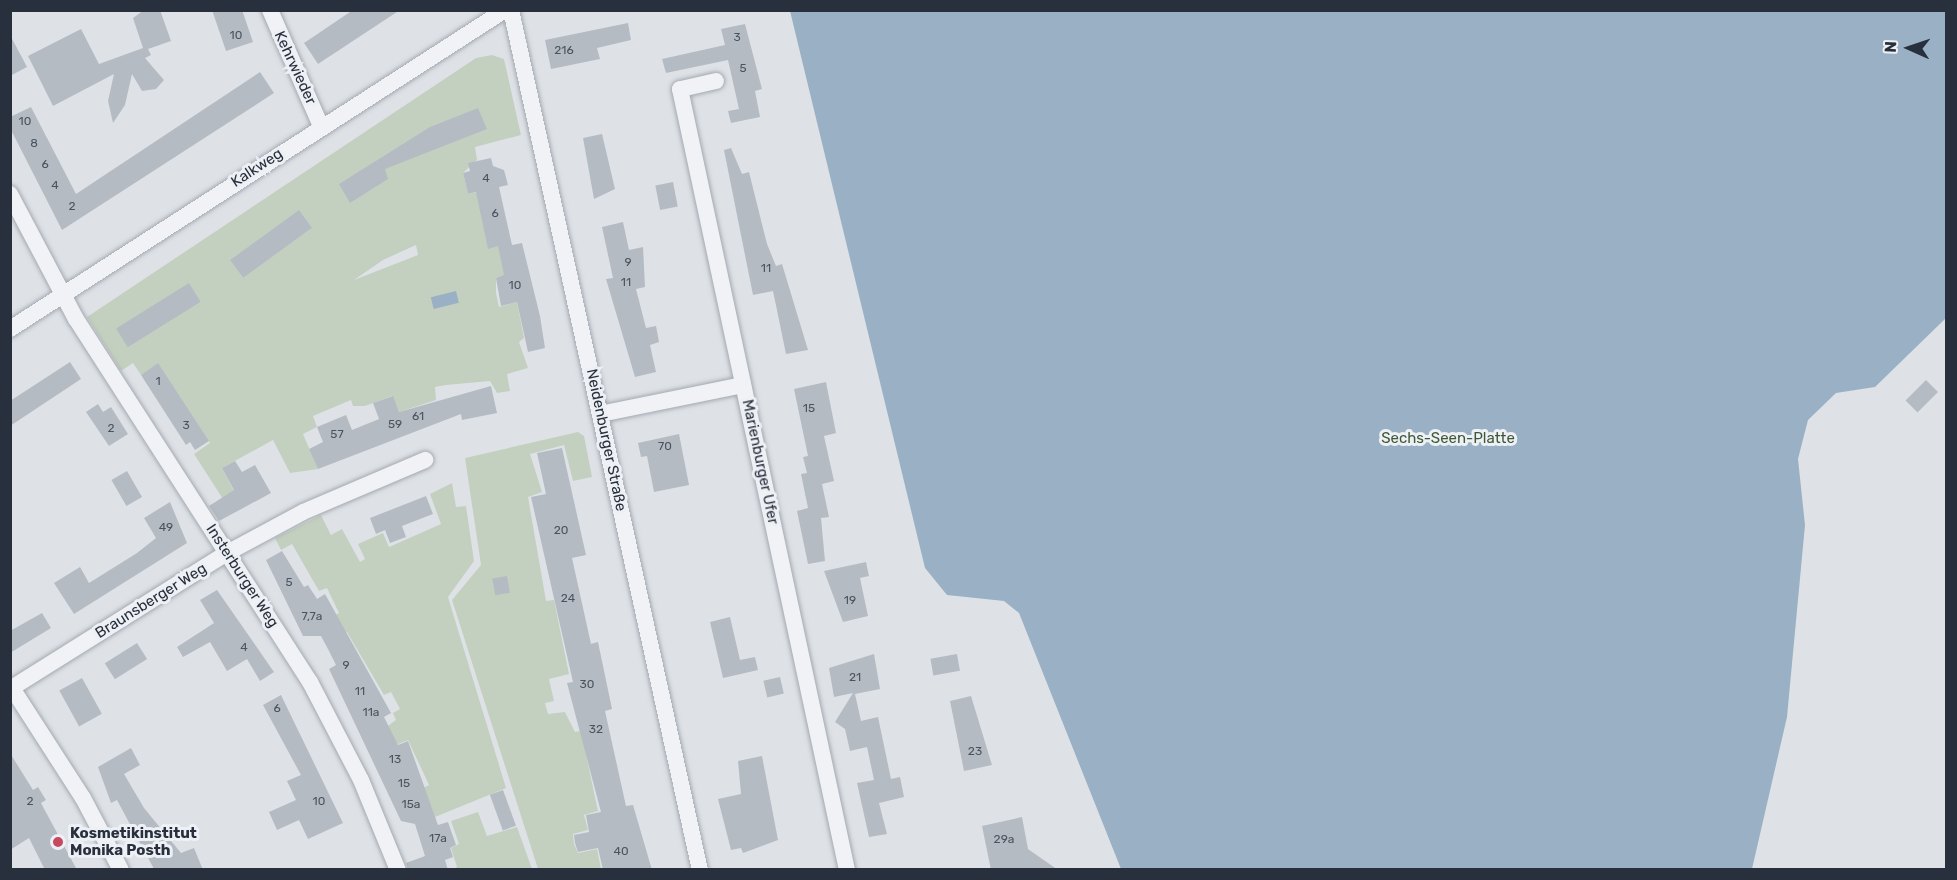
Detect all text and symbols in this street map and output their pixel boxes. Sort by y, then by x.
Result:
north arrow [1879,18,1939,78]
street label: Kehrwieder [270,28,320,108]
house number: 10 [230,29,242,43]
house number: 3 [733,31,741,45]
text: N [1881,41,1900,53]
house number: 216 [554,44,574,58]
house number: 5 [739,62,747,76]
house number: 10 [19,115,31,129]
house number: 8 [30,137,38,151]
street label: Kalkweg [228,145,286,191]
house number: 6 [41,158,49,172]
house number: 4 [482,172,490,186]
house number: 4 [51,179,59,193]
house number: 2 [68,200,76,214]
house number: 6 [491,207,499,221]
house number: 9 [624,256,632,270]
house number: 11 [761,262,771,276]
house number: 11 [621,276,631,290]
house number: 10 [509,279,521,293]
street label: Neidenburger Straße [582,367,630,513]
house number: 1 [155,375,161,389]
street label: Marienburger Ufer [738,398,782,526]
house number: 15 [803,402,815,416]
house number: 61 [412,410,424,424]
house number: 59 [388,418,402,432]
house number: 3 [182,419,190,433]
house number: 2 [107,422,115,436]
house number: 57 [330,428,344,442]
park label: Sechs-Seen-Platte [1381,430,1515,448]
house number: 70 [658,440,672,454]
house number: 49 [159,521,173,535]
street label: Insterburger Weg [202,521,282,631]
house number: 20 [554,524,568,538]
street label: Braunsberger Weg [92,559,210,643]
house number: 5 [285,576,293,590]
house number: 24 [561,592,575,606]
house number: 19 [844,594,856,608]
house number: 7,7a [302,610,322,624]
house number: 4 [240,641,248,655]
house number: 9 [342,659,350,673]
house number: 21 [849,671,861,685]
house number: 30 [580,678,594,692]
house number: 11 [355,685,365,699]
house number: 6 [273,702,281,716]
house number: 11a [363,706,379,720]
house number: 32 [589,723,603,737]
house number: 23 [968,745,982,759]
house number: 13 [389,753,401,767]
house number: 15 [398,777,410,791]
house number: 2 [26,795,34,809]
house number: 10 [313,795,325,809]
house number: 15a [402,798,420,812]
place label: Kosmetikinstitut Monika Posth [70,824,197,859]
house number: 17a [429,832,447,846]
house number: 29a [994,833,1014,847]
marker: Kosmetikinstitut Monika Posth [51,835,65,849]
house number: 40 [613,845,629,859]

